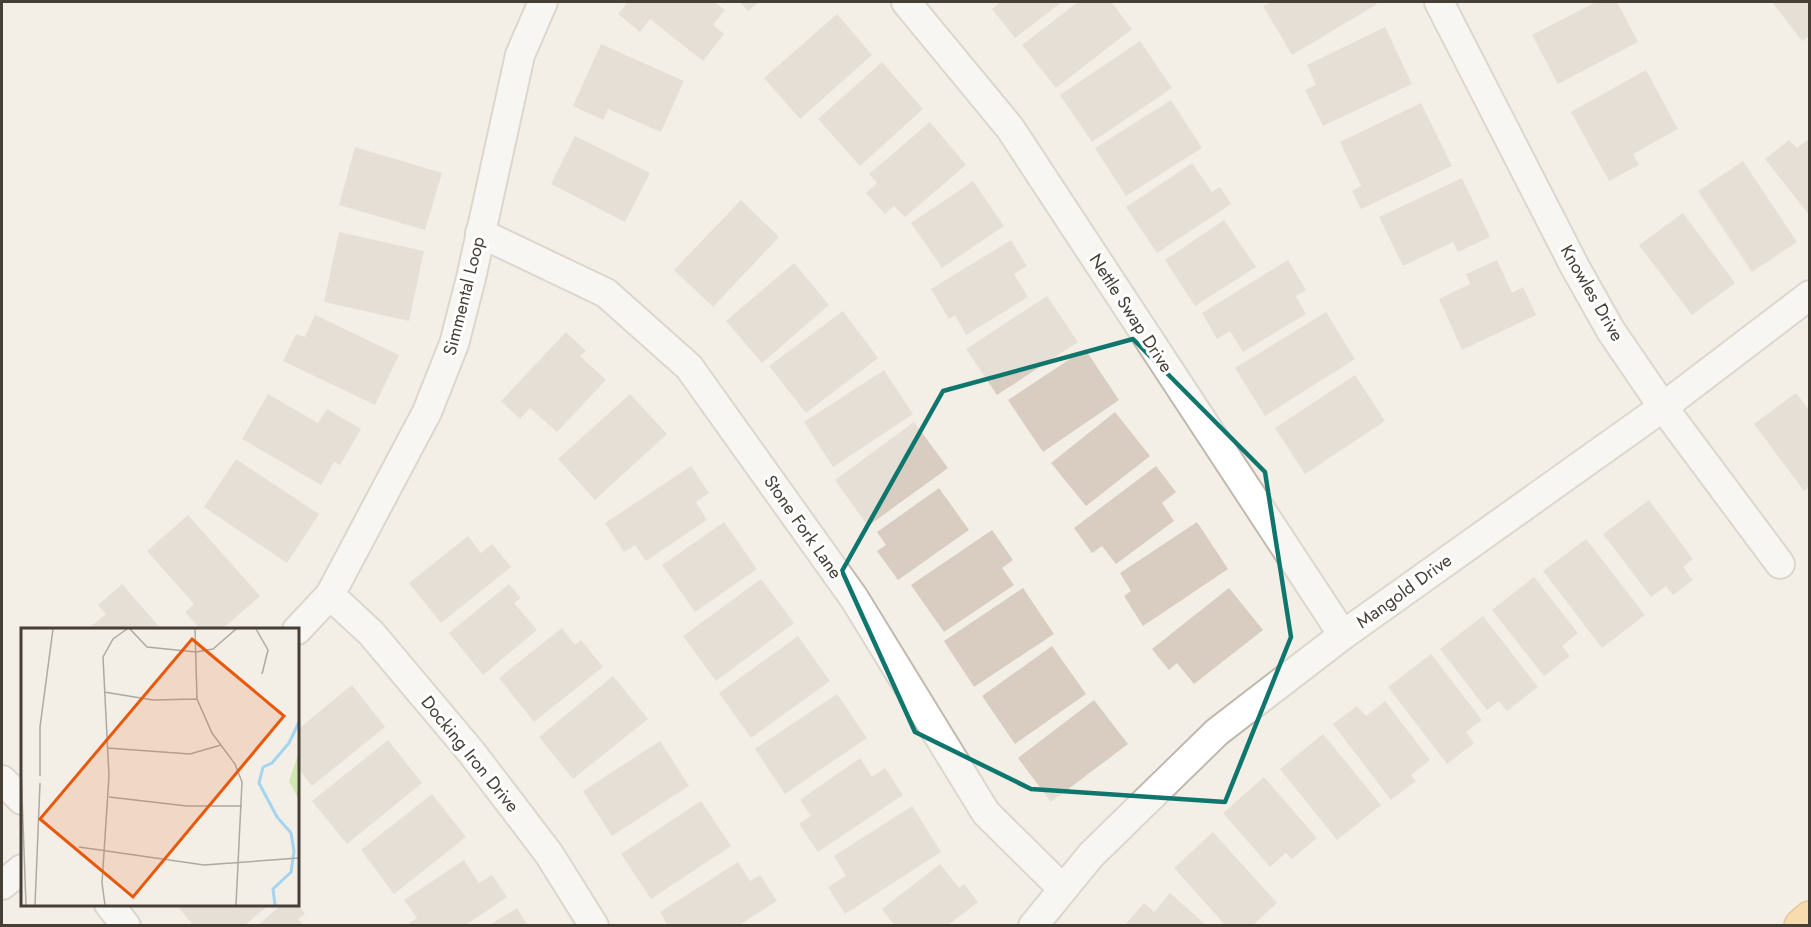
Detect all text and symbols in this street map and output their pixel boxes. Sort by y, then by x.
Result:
street label: Simmental Loop [437,234,491,358]
street label: Knowles Drive [1554,240,1630,346]
street label: Nettle Swap Drive [1083,248,1179,378]
street label: Stone Fork Lane [758,470,848,584]
street label: Mangold Drive [1351,547,1457,635]
inset map [21,628,298,906]
street label: Docking Iron Drive [415,690,525,818]

